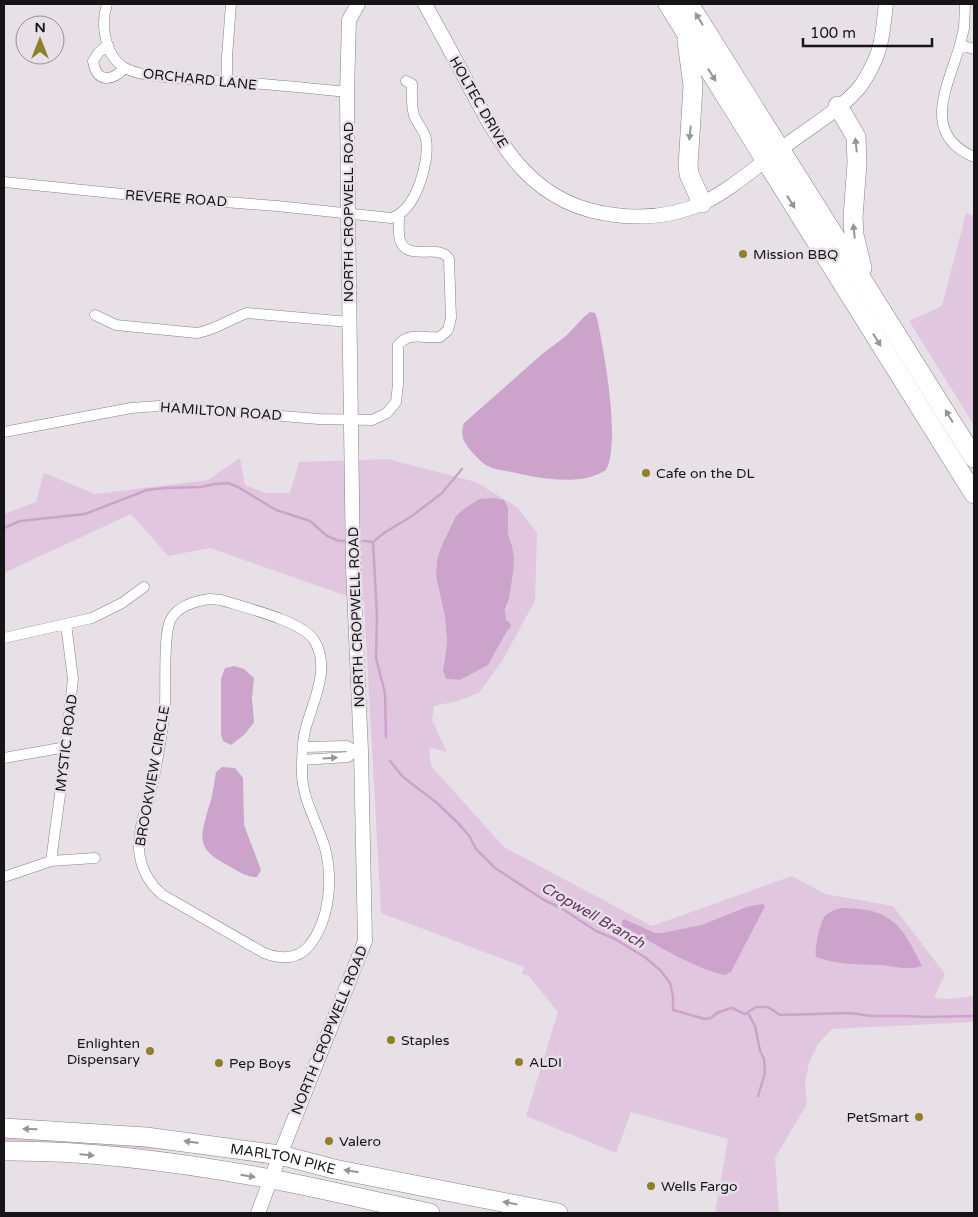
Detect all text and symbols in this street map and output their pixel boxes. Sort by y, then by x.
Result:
one-way arrow [694,12,703,25]
north arrow [15,15,65,65]
scale bar [803,15,932,47]
text: N [34,19,46,36]
text: 100 m [810,24,856,42]
street label: HOLTEC DRIVE [445,53,512,151]
street label: ORCHARD LANE [142,65,258,94]
one-way arrow [707,68,717,81]
street label: NORTH CROPWELL ROAD [340,122,357,302]
one-way arrow [686,125,694,141]
one-way arrow [852,137,860,153]
street label: REVERE ROAD [124,186,228,211]
one-way arrow [787,195,796,208]
one-way arrow [850,223,858,239]
place label: Mission BBQ [753,246,838,263]
marker: Mission BBQ [737,248,749,260]
one-way arrow [872,333,882,346]
street label: HAMILTON ROAD [159,399,282,424]
one-way arrow [944,410,953,423]
place label: Cafe on the DL [656,465,755,482]
marker: Cafe on the DL [640,467,652,479]
street label: NORTH CROPWELL ROAD [345,526,368,708]
street label: MYSTIC ROAD [52,693,81,793]
street label: BROOKVIEW CIRCLE [132,704,173,848]
one-way arrow [322,754,338,762]
water label: Cropwell Branch [538,878,649,952]
street label: NORTH CROPWELL ROAD [288,943,371,1117]
place label: Staples [401,1032,450,1049]
marker: Staples [385,1034,397,1046]
place label: Enlighten Dispensary [67,1035,140,1068]
marker: Enlighten Dispensary [144,1045,156,1057]
place label: ALDI [529,1054,562,1071]
place label: Pep Boys [229,1055,291,1072]
marker: ALDI [513,1056,525,1068]
marker: Pep Boys [213,1057,225,1069]
place label: PetSmart [847,1109,910,1126]
marker: PetSmart [913,1111,925,1123]
one-way arrow [21,1125,37,1133]
place label: Valero [339,1133,381,1150]
marker: Valero [323,1135,335,1147]
one-way arrow [183,1138,199,1146]
street label: MARLTON PIKE [229,1140,337,1178]
one-way arrow [80,1151,96,1159]
one-way arrow [343,1167,359,1175]
one-way arrow [241,1172,257,1180]
place label: Wells Fargo [661,1178,738,1195]
marker: Wells Fargo [645,1180,657,1192]
one-way arrow [503,1199,518,1207]

